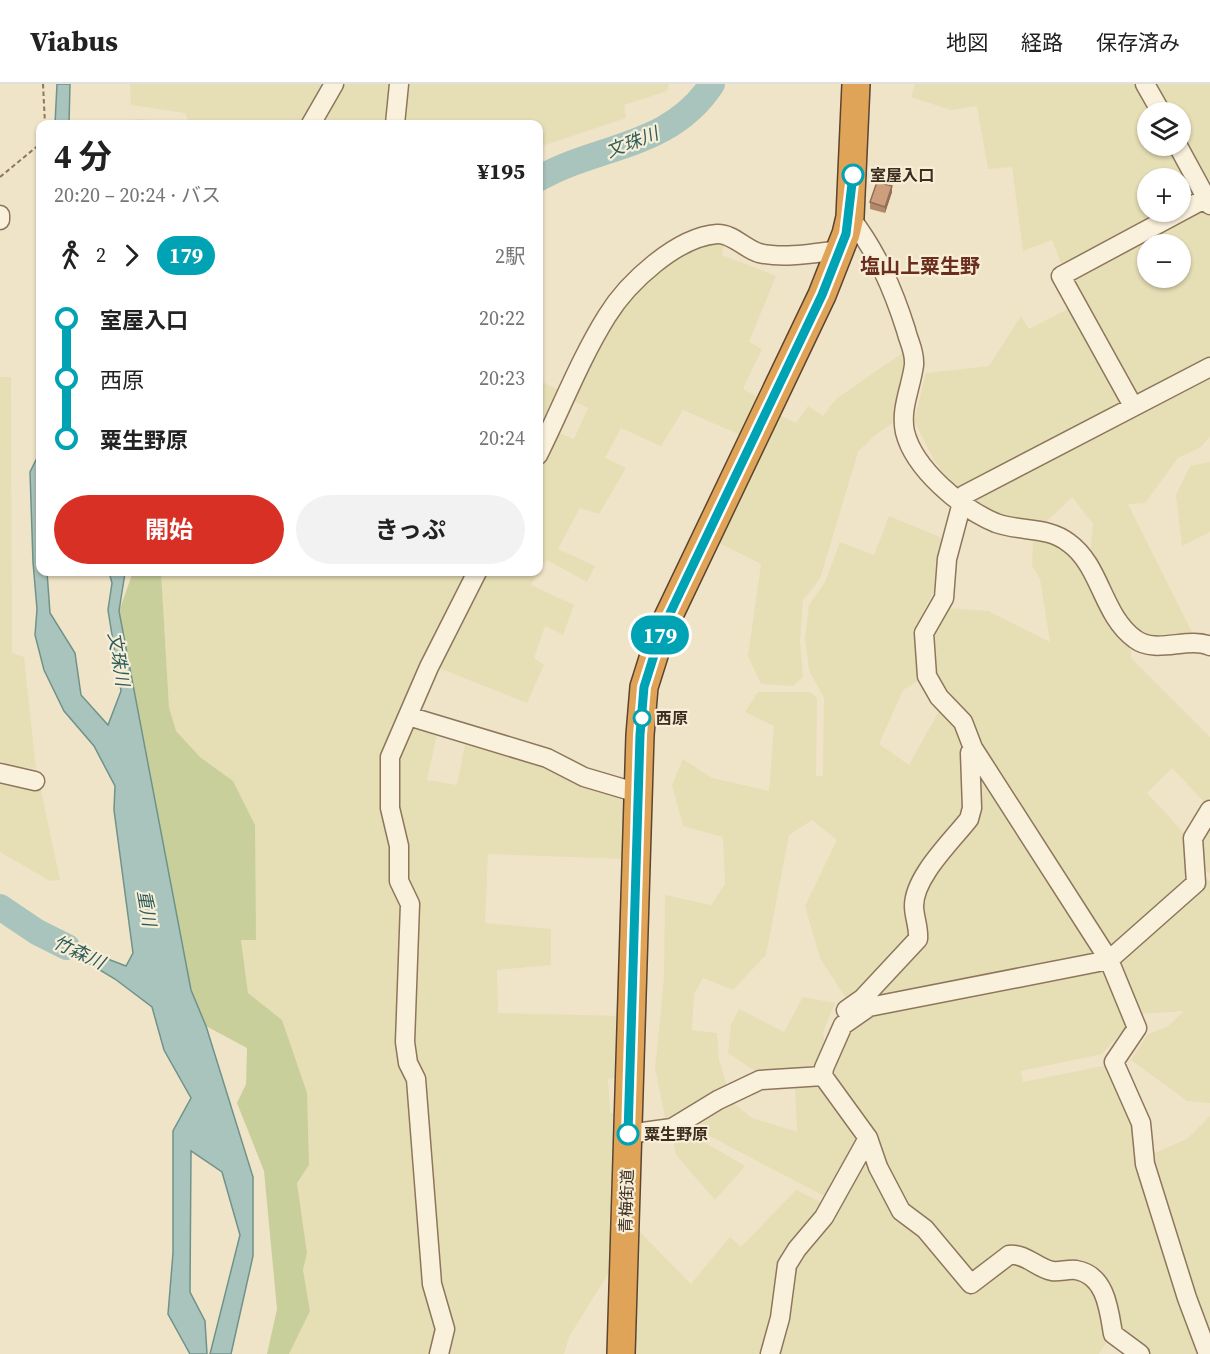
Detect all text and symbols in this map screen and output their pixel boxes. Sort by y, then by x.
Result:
text: Viabus [30,22,118,60]
text: 地図 [946,28,988,57]
text: 経路 [1021,28,1063,57]
text: 保存済み [1096,28,1180,57]
map controls [1137,102,1191,288]
button: layers [1137,102,1191,156]
water label: 文珠川 [602,120,664,163]
text: 4 分 [54,134,112,179]
text: ¥195 [477,156,525,186]
marker: 室屋入口 [842,164,864,186]
place label: 室屋入口 [870,164,934,186]
button: + [1137,168,1191,222]
text: 20:20 – 20:24 · バス [54,181,221,209]
button: − [1137,234,1191,288]
icon: walk [54,239,87,272]
icon: forward [115,239,148,272]
text: 2 [96,241,106,269]
text: 179 [169,241,203,270]
text: 2駅 [495,242,525,270]
district label: 塩山上粟生野 [860,252,980,280]
text: 20:22 [479,304,525,332]
text: 室屋入口 [100,305,188,335]
text: 20:23 [479,364,525,392]
text: 西原 [100,365,144,395]
text: 20:24 [479,424,525,452]
text: 粟生野原 [100,425,188,455]
button: 開始 [54,495,284,564]
button: きっぷ [296,495,525,564]
line badge: 179 [626,616,694,654]
text: 179 [643,621,677,650]
water label: 文珠川 [102,630,136,690]
place label: 西原 [656,707,688,729]
marker: 西原 [633,709,651,727]
water label: 重川 [132,888,163,930]
water label: 竹森川 [49,929,111,976]
marker: 粟生野原 [617,1123,639,1145]
place label: 粟生野原 [644,1123,708,1145]
street label: 青梅街道 [614,1169,638,1233]

